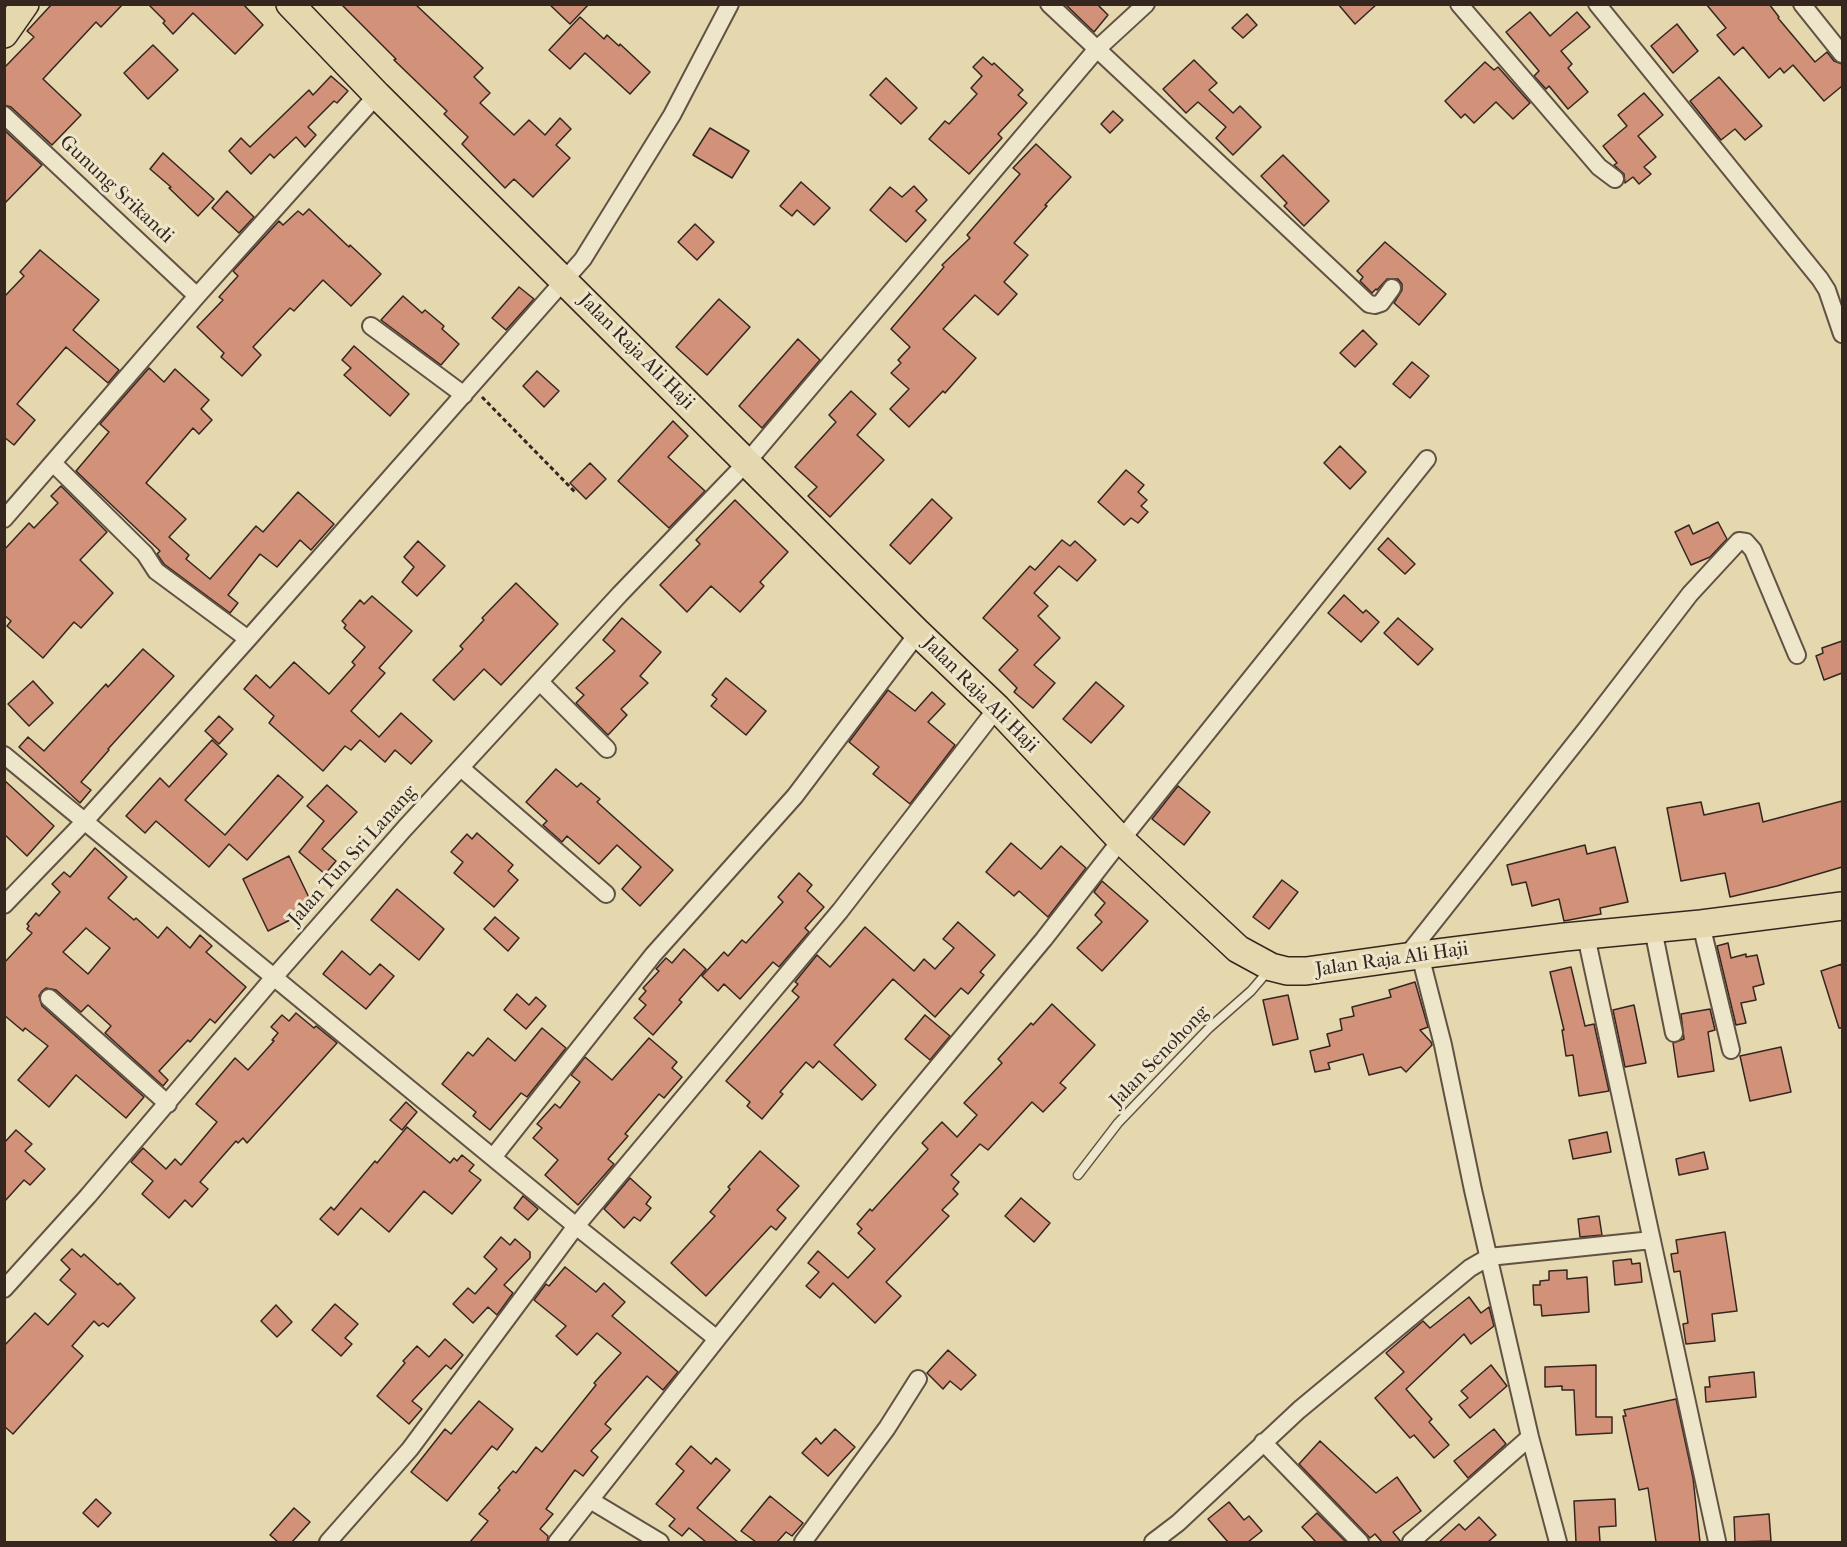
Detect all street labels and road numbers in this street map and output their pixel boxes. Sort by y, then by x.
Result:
street label: Gunung Srikandi [54,131,178,249]
street label: Jalan Raja Ali Haji [573,289,699,415]
street label: Jalan Raja Ali Haji [917,632,1043,758]
street label: Jalan Tun Sri Lanang [284,781,422,931]
street label: Jalan Raja Ali Haji [1314,937,1470,983]
street label: Jalan Senohong [1105,1001,1215,1113]

